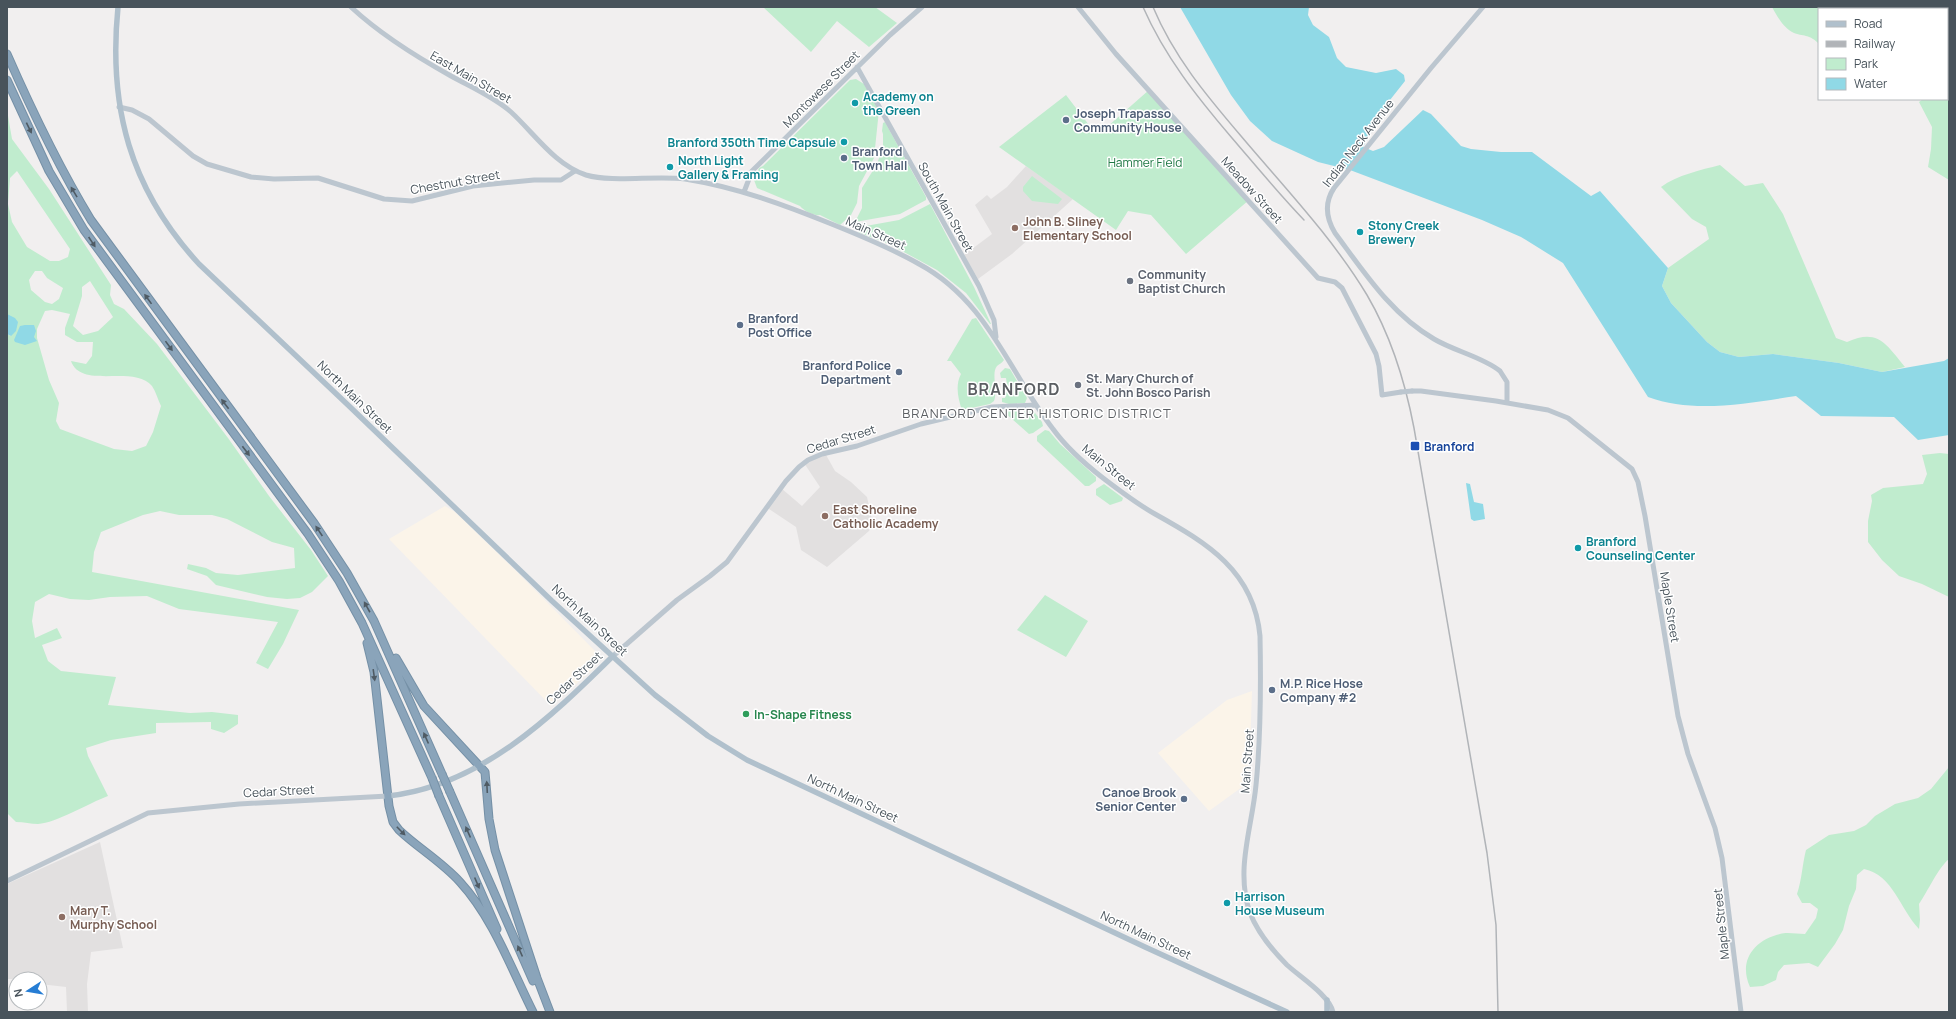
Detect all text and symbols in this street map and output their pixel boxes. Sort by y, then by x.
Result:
legend [1818,8,1948,100]
text: Road [1854,15,1882,32]
text: Railway [1854,35,1896,52]
street label: East Main Street [427,47,515,107]
street label: Montowese Street [779,47,863,131]
text: Park [1854,55,1879,72]
text: Water [1854,75,1888,92]
place label: Academy on the Green [863,88,934,119]
street label: Indian Neck Avenue [1318,95,1398,191]
marker: Academy on the Green [850,98,860,108]
place label: Joseph Trapasso Community House [1074,105,1182,136]
marker: Joseph Trapasso Community House [1061,115,1071,125]
one-way arrow [26,123,32,134]
place label: Branford 350th Time Capsule [668,134,836,151]
marker: Branford 350th Time Capsule [839,137,849,147]
place label: Branford Town Hall [852,143,907,174]
place label: North Light Gallery & Framing [678,152,779,183]
marker: Branford Town Hall [839,153,849,163]
street label: Meadow Street [1217,153,1287,227]
park label: Hammer Field [1108,154,1182,171]
street label: South Main Street [914,159,978,255]
marker: North Light Gallery & Framing [665,162,675,172]
street label: Chestnut Street [409,166,501,198]
one-way arrow [71,186,78,198]
street label: Main Street [843,212,909,254]
place label: John B. Sliney Elementary School [1023,213,1132,244]
place label: Stony Creek Brewery [1368,217,1440,248]
marker: John B. Sliney Elementary School [1010,223,1020,233]
marker: Stony Creek Brewery [1355,227,1365,237]
one-way arrow [88,237,96,247]
place label: Community Baptist Church [1138,266,1226,297]
marker: Community Baptist Church [1125,276,1135,286]
one-way arrow [144,294,152,305]
place label: Branford Post Office [748,310,812,341]
marker: Branford Post Office [735,320,745,330]
one-way arrow [165,341,173,352]
street label: North Main Street [314,357,396,437]
place label: Branford Police Department [803,357,891,388]
marker: Branford Police Department [894,367,904,377]
place label: St. Mary Church of St. John Bosco Parish [1086,370,1210,401]
district label: BRANFORD [967,378,1061,400]
marker: St. Mary Church of St. John Bosco Parish [1073,380,1083,390]
one-way arrow [221,398,230,409]
district label: BRANFORD CENTER HISTORIC DISTRICT [902,404,1172,422]
street label: Cedar Street [804,420,878,458]
place label: Branford [1424,438,1474,455]
street label: Main Street [1079,440,1139,494]
marker: Branford [1409,440,1421,452]
one-way arrow [242,446,251,457]
place label: East Shoreline Catholic Academy [833,501,939,532]
marker: East Shoreline Catholic Academy [820,511,830,521]
one-way arrow [315,526,323,536]
place label: Branford Counseling Center [1586,533,1696,564]
marker: Branford Counseling Center [1573,543,1583,553]
street label: Maple Street [1656,570,1684,644]
street label: North Main Street [548,580,632,660]
one-way arrow [363,601,370,613]
street label: Cedar Street [542,647,606,709]
one-way arrow [371,669,378,681]
place label: M.P. Rice Hose Company #2 [1280,675,1363,706]
marker: M.P. Rice Hose Company #2 [1267,685,1277,695]
place label: In-Shape Fitness [754,706,852,723]
marker: In-Shape Fitness [741,709,751,719]
street label: Main Street [1236,728,1258,794]
one-way arrow [423,733,429,744]
street label: North Main Street [805,770,901,827]
street label: Cedar Street [243,781,315,801]
one-way arrow [484,781,491,793]
place label: Canoe Brook Senior Center [1095,784,1177,815]
marker: Canoe Brook Senior Center [1179,794,1189,804]
one-way arrow [464,825,470,837]
one-way arrow [396,827,406,836]
one-way arrow [474,877,480,888]
street label: Maple Street [1709,887,1733,960]
place label: Harrison House Museum [1235,888,1325,919]
marker: Harrison House Museum [1222,898,1232,908]
place label: Mary T. Murphy School [70,902,157,933]
street label: North Main Street [1098,907,1194,964]
marker: Mary T. Murphy School [57,912,67,922]
one-way arrow [517,945,523,956]
north arrow [8,971,48,1011]
text: N [10,988,26,999]

